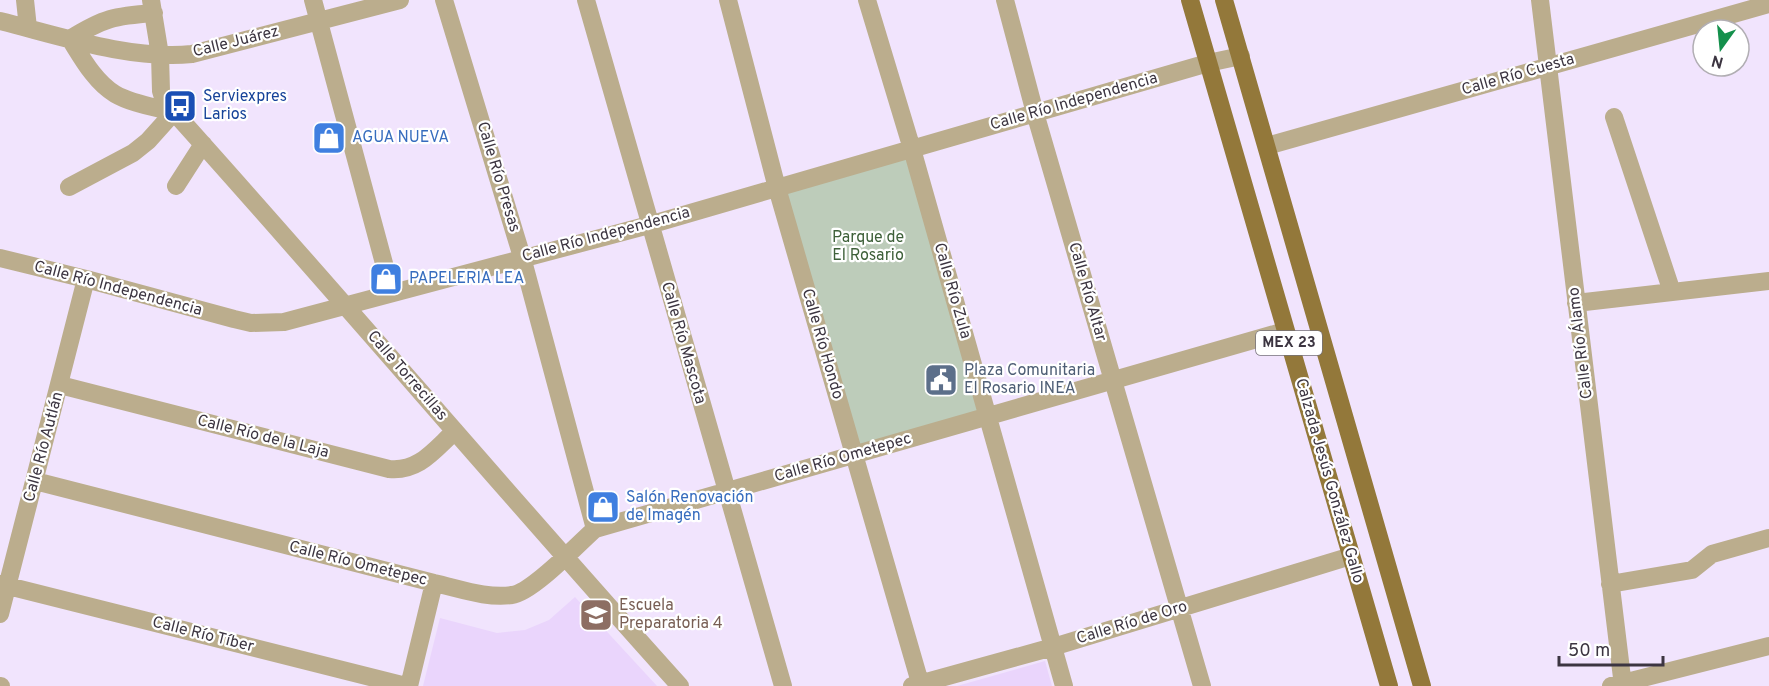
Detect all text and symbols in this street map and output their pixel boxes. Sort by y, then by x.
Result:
north arrow [1691,18,1751,78]
street label: Calle Juárez [191,22,281,62]
street label: Calle Río Cuesta [1459,49,1577,101]
text: N [1709,49,1726,72]
street label: Calle Río Independencia [988,69,1160,135]
place label: Serviexpres Larios [203,87,287,125]
bus stop icon: Serviexpres Larios [162,88,198,124]
street label: Calle Río Presas [472,119,524,235]
shop icon: AGUA NUEVA [311,120,347,156]
place label: AGUA NUEVA [352,128,449,148]
street label: Calle Río Independencia [520,203,692,267]
park label: Parque de El Rosario [832,228,904,266]
street label: Calle Río Altar [1063,240,1111,344]
street label: Calle Río Zula [929,241,975,341]
street label: Calle Río Independencia [32,257,204,321]
shop icon: PAPELERIA LEA [368,261,404,297]
place label: PAPELERIA LEA [409,269,524,289]
street label: Calle Río Mascota [656,280,710,406]
street label: Calle Río Hondo [797,286,847,402]
street label: Calle Río Álamo [1562,286,1598,400]
street label: Calle Torrecillas [362,327,452,425]
road number: MEX 23 [1256,331,1322,355]
place label: Plaza Comunitaria El Rosario INEA [964,361,1095,399]
public building icon: Plaza Comunitaria El Rosario INEA [923,362,959,398]
street label: Calzada Jesús González Gallo [1290,376,1368,586]
street label: Calle Río Autlán [20,390,68,504]
street label: Calle Río de la Laja [195,411,331,463]
street label: Calle Río Ometepec [772,429,914,487]
place label: Salón Renovación de Imagén [626,488,754,526]
shop icon: Salón Renovación de Imagén [585,489,621,525]
street label: Calle Río Ometepec [287,537,429,591]
place label: Escuela Preparatoria 4 [619,596,723,634]
school or university icon: Escuela Preparatoria 4 [578,597,614,633]
street label: Calle Río de Oro [1074,597,1190,649]
street label: Calle Río Tíber [150,613,256,657]
scale bar [1559,629,1662,667]
text: 50 m [1568,640,1610,663]

